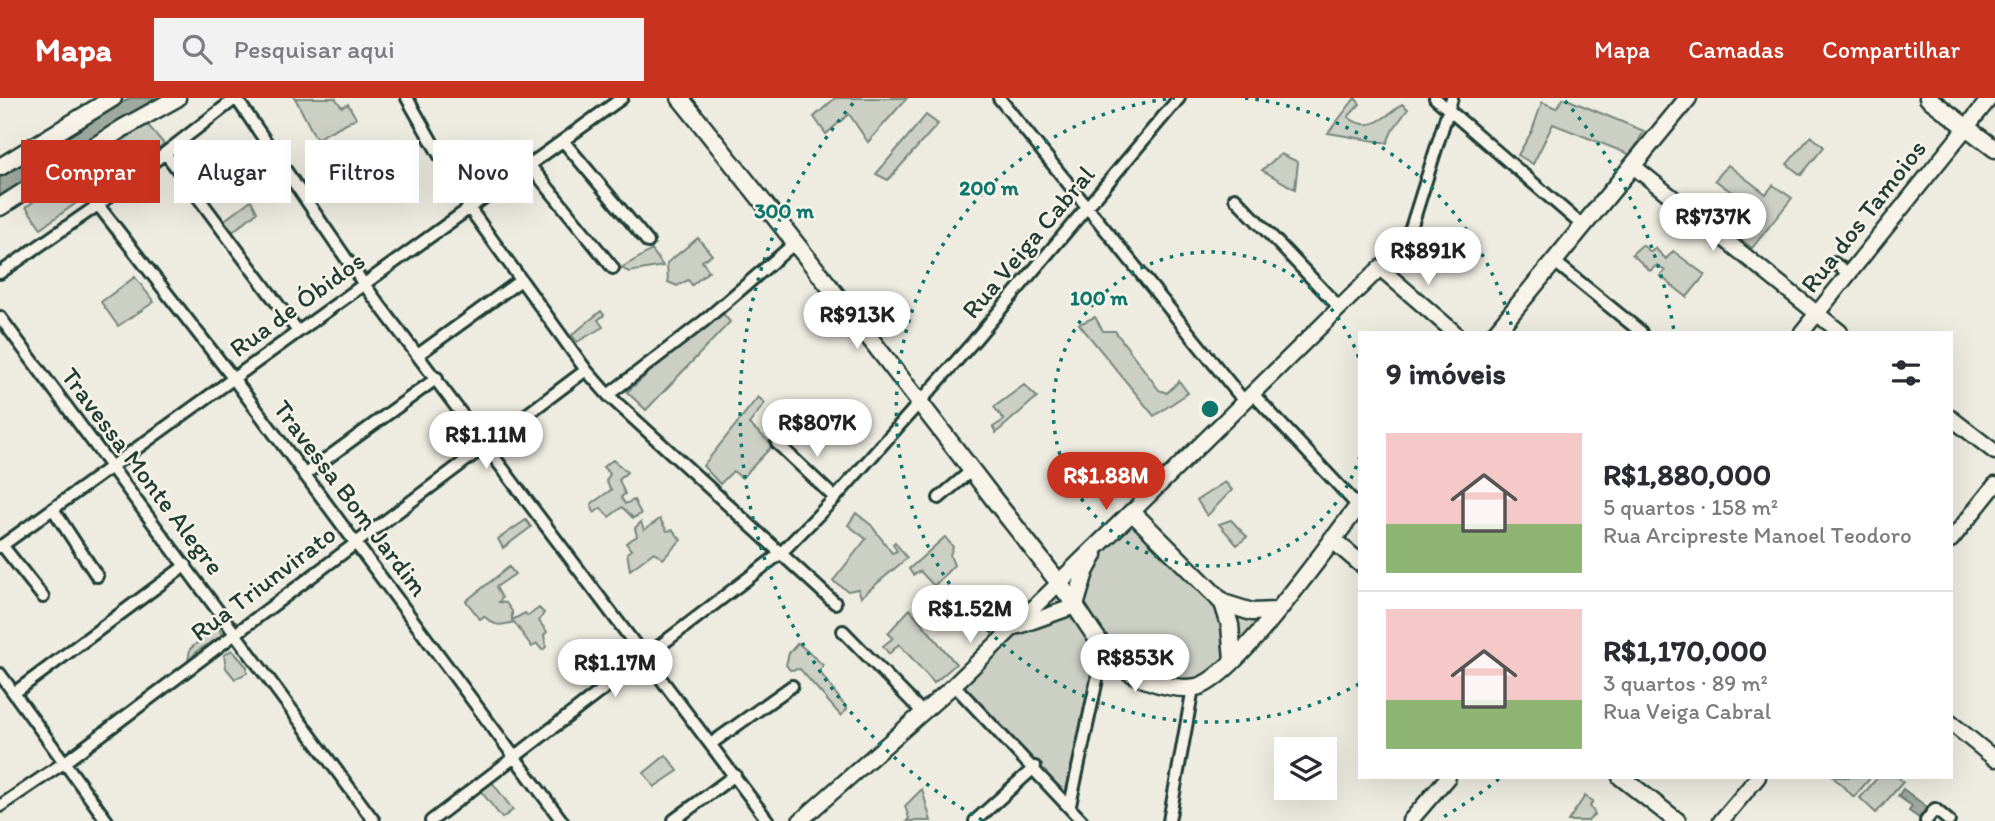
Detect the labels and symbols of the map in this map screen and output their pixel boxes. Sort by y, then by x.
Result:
street label: Rua dos Tamoios [1793,133,1933,299]
street label: Rua Veiga Cabral [955,159,1101,325]
text: 200 m [959,175,1019,200]
pin: R$737K [1656,194,1770,253]
text: 300 m [754,198,814,223]
pin: R$891K [1371,228,1485,287]
street label: Rua de Óbidos [223,244,371,364]
text: 100 m [1070,285,1128,310]
pin: R$913K [800,292,914,351]
street label: Travessa Monte Alegre [55,361,231,581]
street label: Travessa Bom Jardim [267,394,435,603]
centre of rings [1198,397,1222,421]
pin: R$807K [760,400,874,459]
pin: R$1.11M [421,412,551,471]
pin: R$1.88M [1041,452,1171,512]
street label: Rua Triunvirato [184,518,342,648]
pin: R$1.52M [905,586,1035,645]
pin: R$853K [1078,634,1192,694]
pin: R$1.17M [550,640,680,699]

